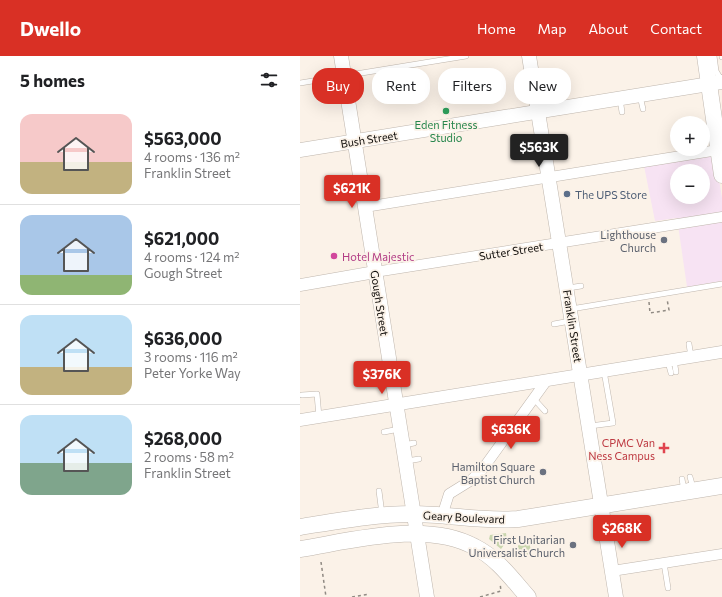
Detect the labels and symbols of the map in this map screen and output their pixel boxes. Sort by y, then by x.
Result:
marker: Eden Fitness Studio [441,106,451,116]
place label: Eden Fitness Studio [415,118,477,144]
street label: Bush Street [339,128,399,150]
pin: $563K [511,134,567,168]
pin: $621K [324,175,380,209]
place label: The UPS Store [575,188,647,201]
marker: The UPS Store [562,189,572,199]
place label: Lighthouse Church [600,228,656,254]
marker: Lighthouse Church [659,235,669,245]
street label: Sutter Street [478,239,545,262]
place label: Hotel Majestic [342,250,414,263]
marker: Hotel Majestic [329,251,339,261]
street label: Gough Street [368,269,392,337]
street label: Franklin Street [561,289,585,364]
pin: $376K [354,361,410,395]
pin: $636K [483,416,539,450]
place label: CPMC Van Ness Campus [588,436,655,462]
marker: CPMC Van Ness Campus [658,442,670,454]
place label: Hamilton Square Baptist Church [452,460,535,486]
marker: Hamilton Square Baptist Church [538,467,548,477]
street label: Geary Boulevard [423,508,505,526]
pin: $268K [594,515,650,549]
place label: First Unitarian Universalist Church [468,533,565,559]
marker: First Unitarian Universalist Church [568,540,578,550]

